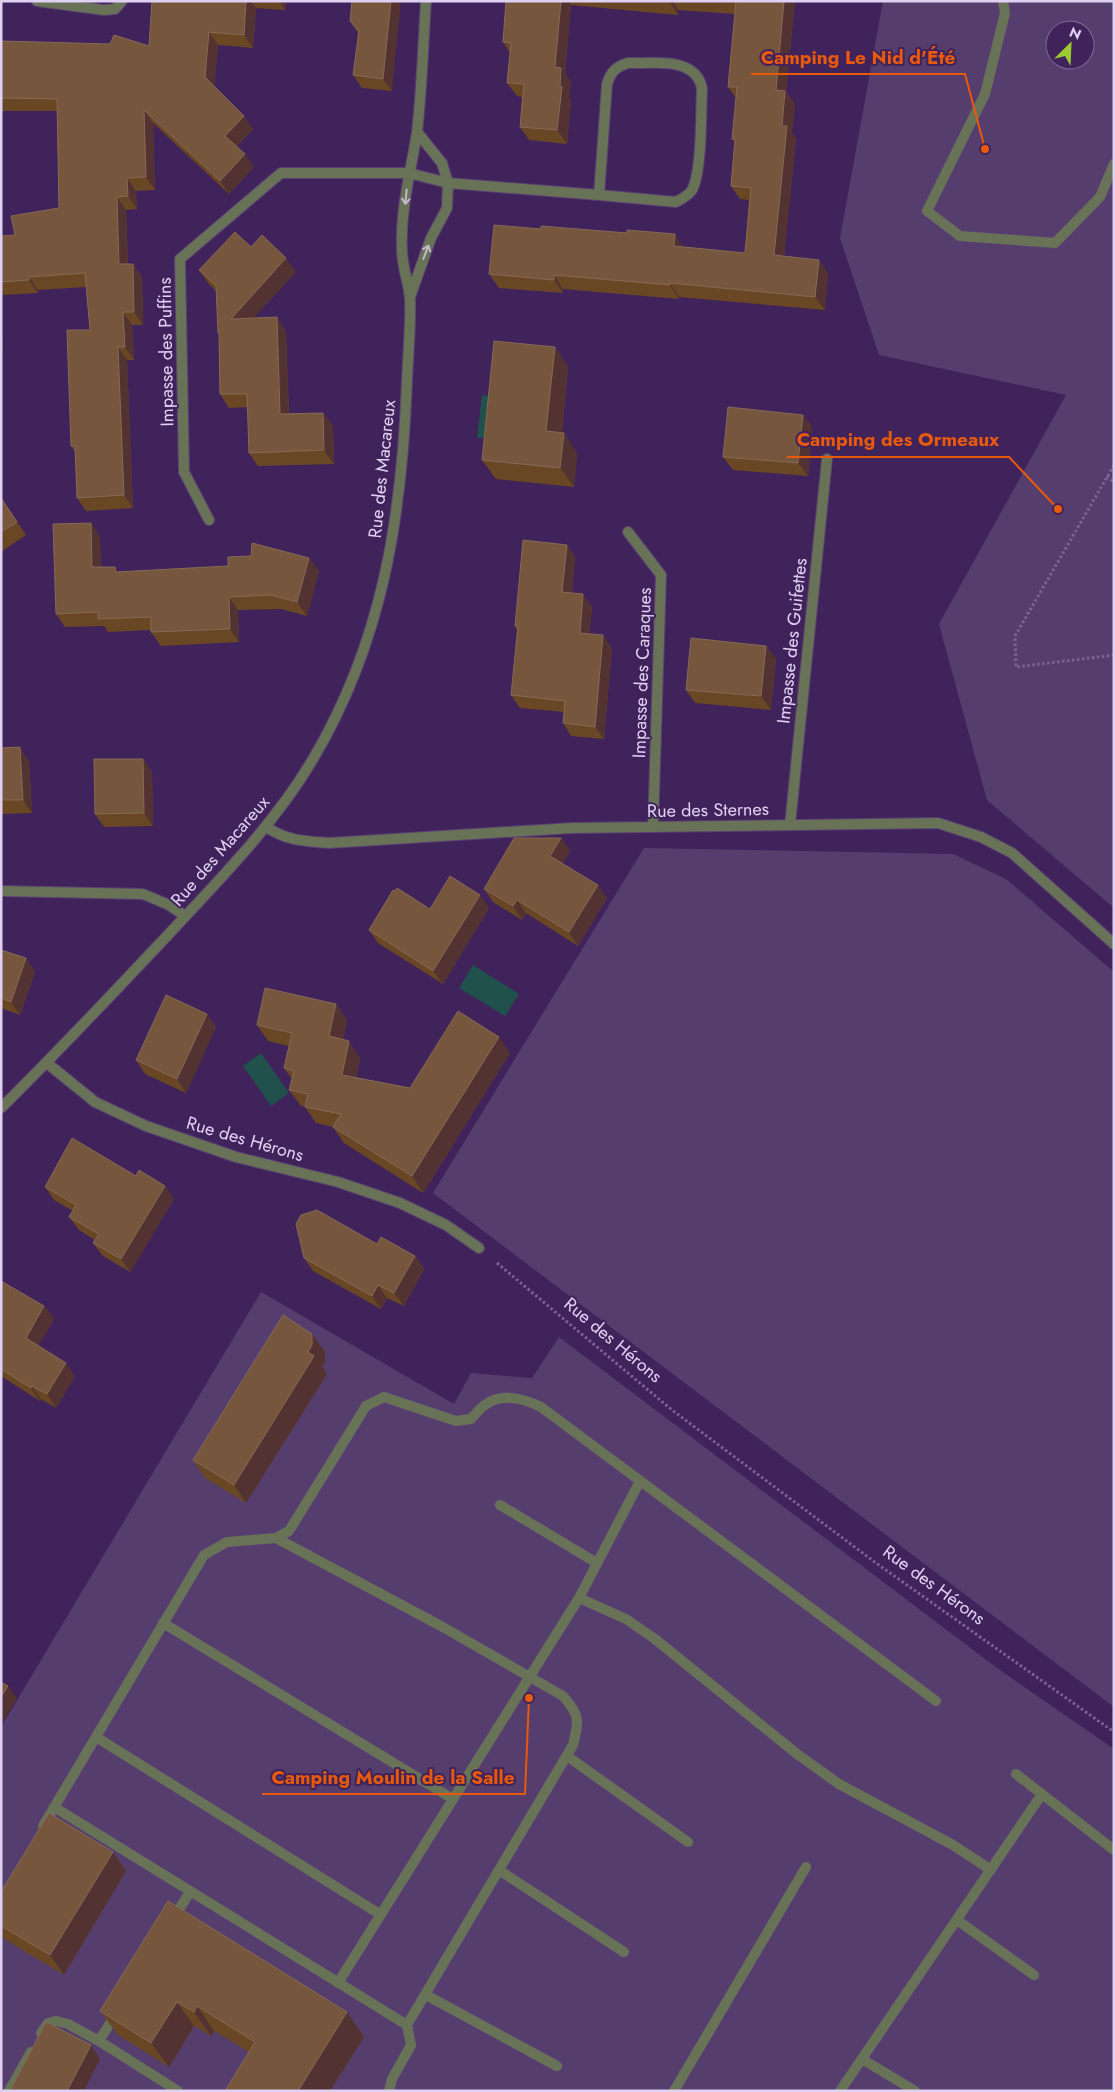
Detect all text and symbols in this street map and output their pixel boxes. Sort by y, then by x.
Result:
north arrow [1045,20,1095,70]
text: N [1066,22,1084,45]
callout: Camping Le Nid d'Été [751,40,965,74]
text: Camping Le Nid d'Été [761,44,955,71]
one-way arrow [401,189,411,205]
one-way arrow [422,245,431,260]
street label: Impasse des Puffins [152,277,180,427]
street label: Rue des Macareux [362,398,402,540]
callout: Camping des Ormeaux [787,423,1009,457]
text: Camping des Ormeaux [797,426,1000,453]
street label: Impasse des Guifettes [770,557,814,725]
street label: Impasse des Caraques [626,587,658,759]
street label: Rue des Macareux [165,790,276,912]
street label: Rue des Sternes [647,796,769,824]
street label: Rue des Hérons [183,1110,307,1168]
street label: Rue des Hérons [558,1291,668,1389]
street label: Rue des Hérons [877,1539,991,1631]
callout: Camping Moulin de la Salle [262,1760,525,1794]
text: Camping Moulin de la Salle [271,1764,515,1791]

